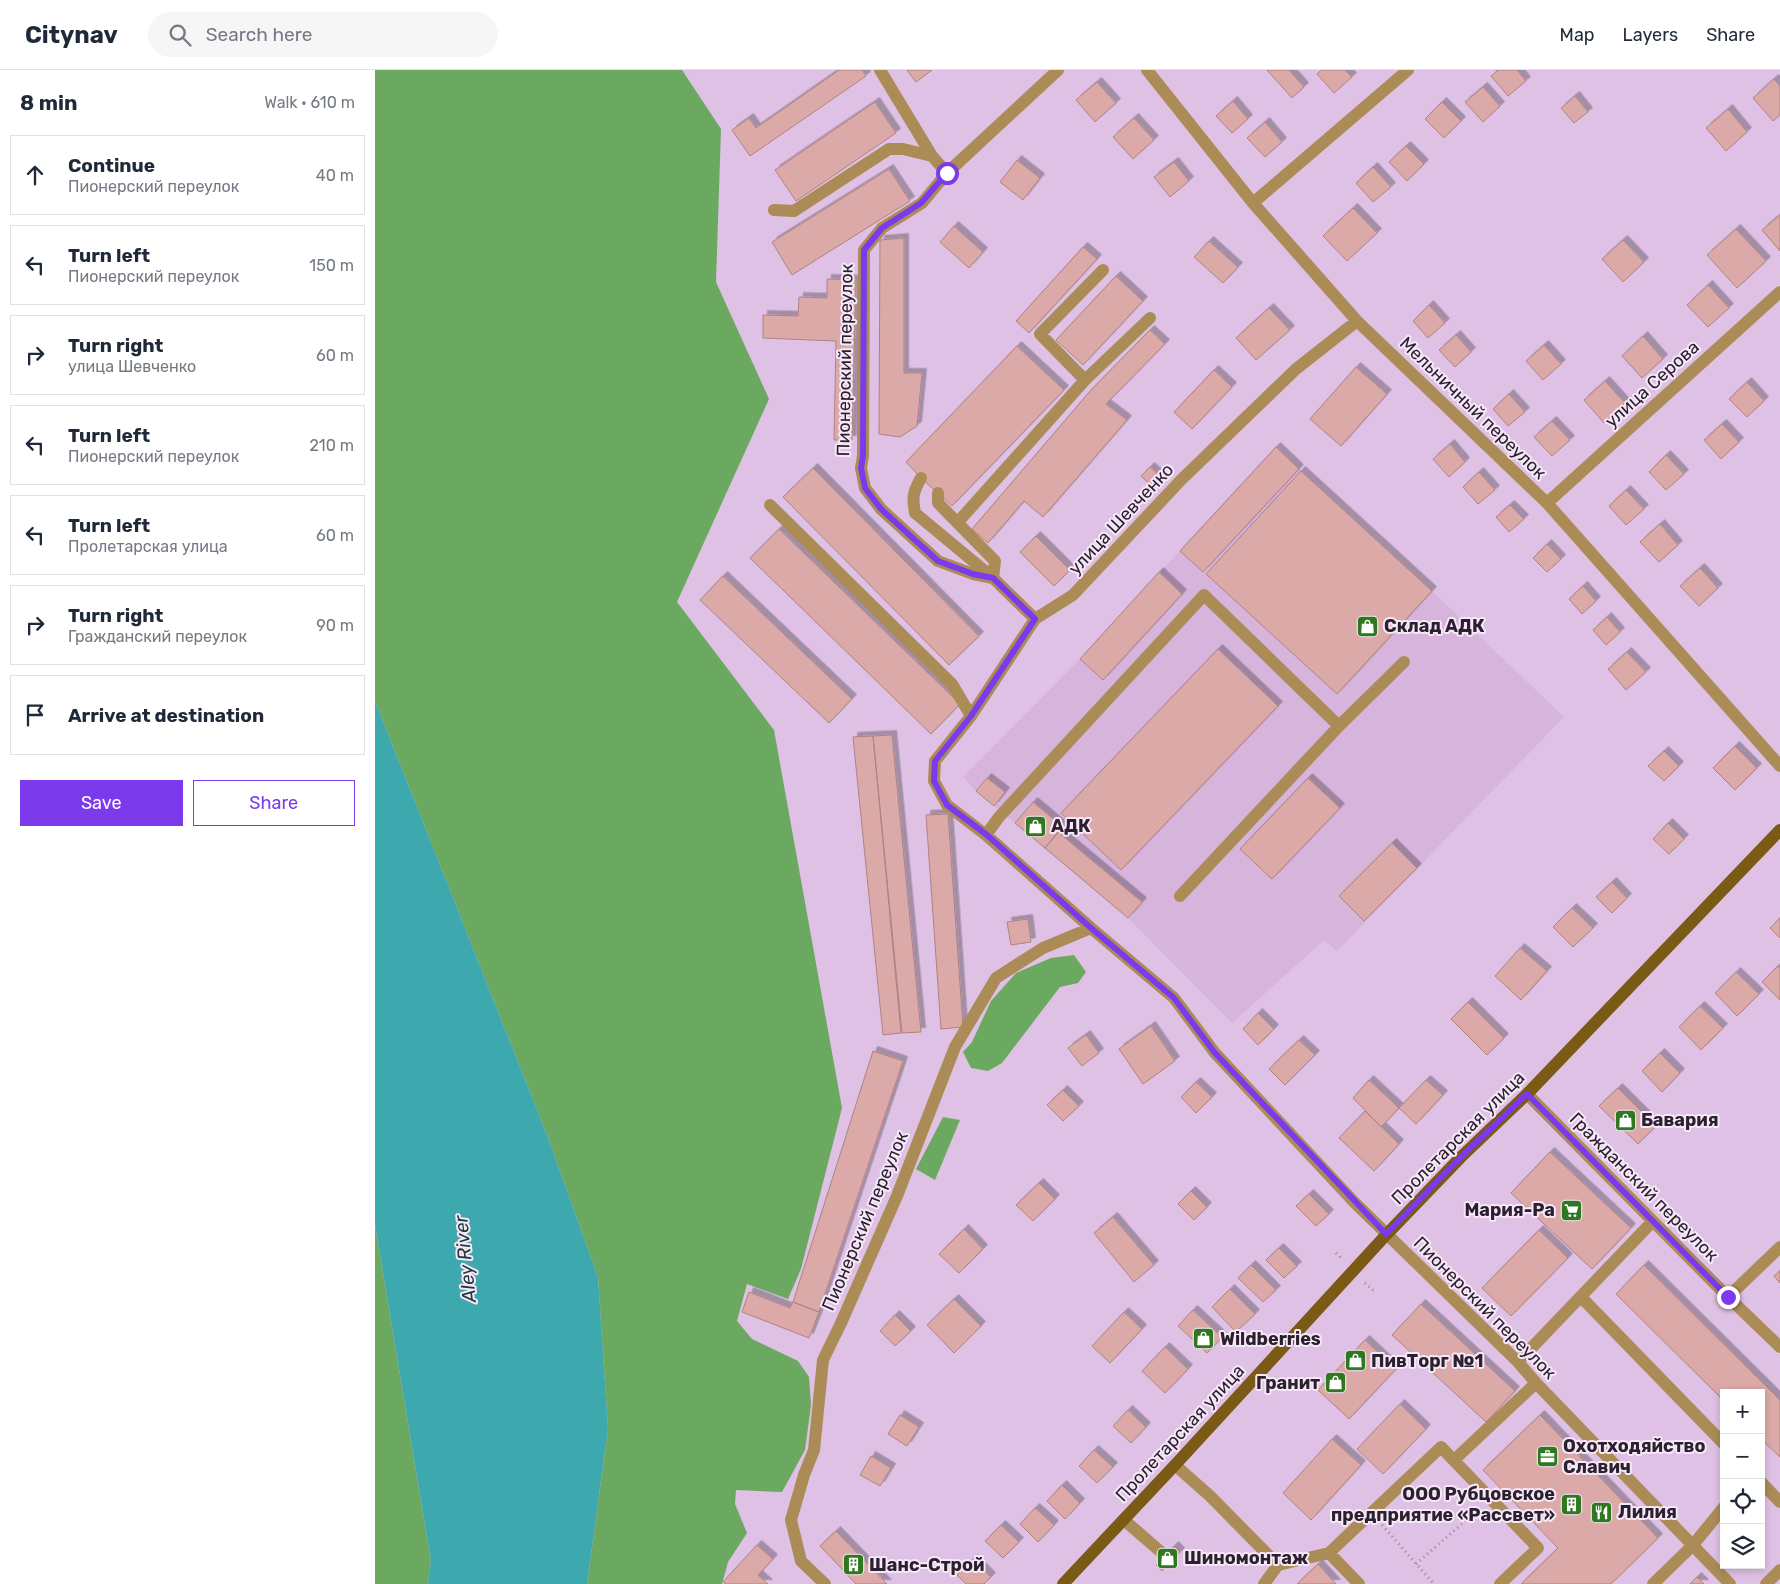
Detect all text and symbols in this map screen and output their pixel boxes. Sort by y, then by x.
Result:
search box [148,12,498,57]
text: Citynav [25,21,118,49]
icon: search [166,21,194,49]
text: Search here [206,23,312,46]
text: Map [1560,24,1595,46]
text: Layers [1623,24,1678,46]
text: Share [1706,24,1755,46]
text: 8 min [20,90,77,115]
text: Walk · 610 m [264,93,355,112]
text: Continue [68,154,155,177]
icon: ahead [21,161,49,189]
route start [936,162,959,185]
text: 40 m [316,166,354,185]
text: Пионерский переулок [68,177,239,196]
text: Turn left [68,244,150,267]
icon: left [21,251,49,279]
text: 150 m [309,256,354,275]
street label: Пионерский переулок [832,263,858,457]
text: Пионерский переулок [68,267,239,286]
street label: Мельничный переулок [1395,332,1551,484]
text: Turn right [68,334,163,357]
street label: улица Серова [1600,336,1704,432]
icon: right [21,341,49,369]
text: 60 m [316,346,354,365]
text: улица Шевченко [68,357,196,376]
text: Turn left [68,424,150,447]
icon: left [21,431,49,459]
text: 210 m [309,436,354,455]
text: Пионерский переулок [68,447,239,466]
street label: улица Шевченко [1064,459,1178,579]
text: Turn left [68,514,150,537]
icon: left [21,521,49,549]
text: 60 m [316,526,354,545]
text: Пролетарская улица [68,537,228,556]
text: Turn right [68,604,163,627]
icon: right [21,611,49,639]
shop icon: Склад АДК [1356,614,1380,638]
place label: Склад АДК [1384,615,1485,637]
text: 90 m [316,616,354,635]
text: Гражданский переулок [68,627,247,646]
icon: arrive [21,701,49,729]
text: Arrive at destination [68,704,264,727]
button: Save [20,780,183,826]
button: Share [193,780,355,826]
shop icon: АДК [1023,814,1047,838]
place label: АДК [1051,815,1091,837]
street label: Пролетарская улица [1387,1067,1529,1209]
street label: Гражданский переулок [1565,1108,1723,1266]
shop icon: Бавария [1613,1108,1637,1132]
place label: Бавария [1641,1109,1719,1131]
street label: Пионерский переулок [817,1128,913,1314]
supermarket icon: Мария-Ра [1559,1198,1583,1222]
place label: Мария-Ра [1464,1199,1555,1221]
water label: Aley River [449,1214,481,1305]
street label: Пионерский переулок [1409,1232,1561,1384]
route end [1717,1286,1740,1309]
shop icon: Wildberries [1192,1327,1216,1351]
place label: Wildberries [1220,1328,1321,1350]
shop icon: ПивТорг №1 [1343,1349,1367,1373]
place label: ПивТорг №1 [1371,1350,1484,1372]
street label: Пролетарская улица [1111,1360,1249,1506]
shop icon: Гранит [1324,1371,1348,1395]
place label: Гранит [1256,1372,1320,1394]
map controls [1720,1389,1765,1569]
button: + [1720,1389,1765,1434]
button: − [1720,1434,1765,1479]
place label: Охотходяйство Славич [1563,1435,1705,1478]
office icon: Охотходяйство Славич [1535,1444,1559,1468]
button: locate [1720,1479,1765,1524]
place label: ООО Рубцовское предприятие «Рассвет» [1331,1483,1555,1526]
building icon: ООО Рубцовское предприятие «Рассвет» [1559,1492,1583,1516]
restaurant icon: Лилия [1590,1500,1614,1524]
place label: Лилия [1618,1501,1677,1523]
button: layers [1720,1524,1765,1569]
shop icon: Шиномонтаж [1156,1546,1180,1570]
place label: Шиномонтаж [1184,1547,1309,1569]
building icon: Шанс-Строй [841,1553,865,1577]
place label: Шанс-Строй [869,1554,984,1576]

